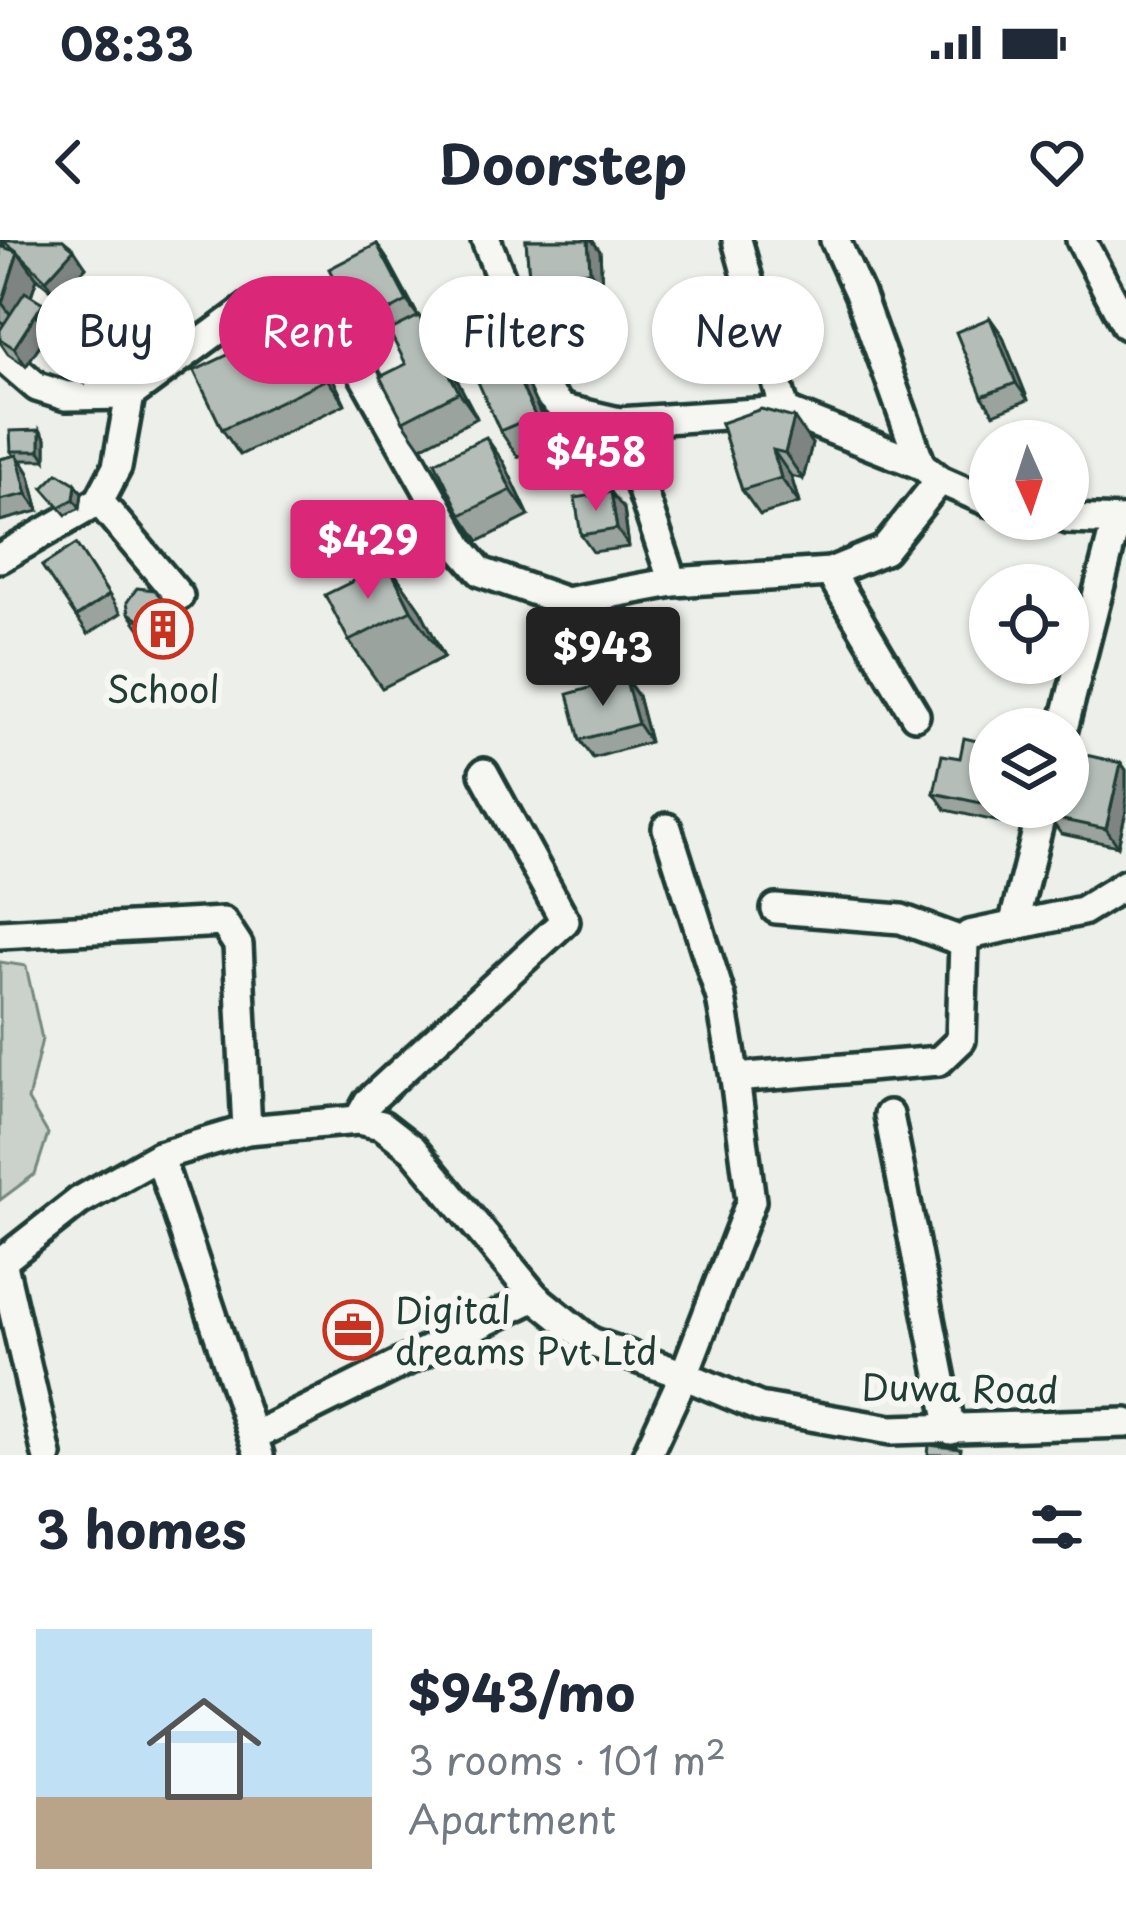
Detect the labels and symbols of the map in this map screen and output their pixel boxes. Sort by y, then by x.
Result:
pin: $458 [525,412,667,514]
north arrow [969,420,1089,540]
pin: $429 [297,500,439,602]
building icon: School [132,598,194,660]
pin: $943 [532,607,674,709]
place label: School [106,661,220,715]
place label: Digital dreams Pvt Ltd [395,1282,657,1377]
office icon: Digital dreams Pvt Ltd [322,1299,384,1361]
street label: Duwa Road [861,1358,1059,1416]

